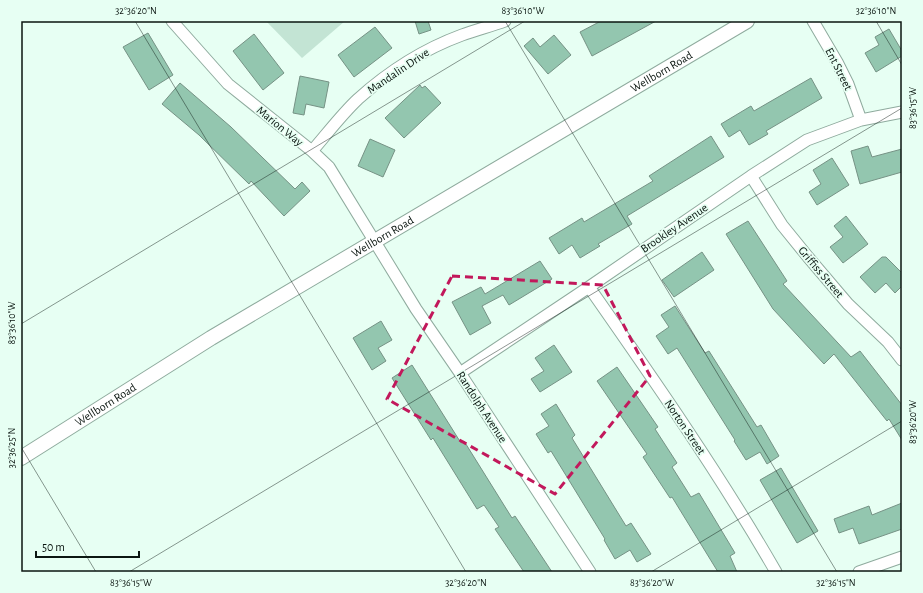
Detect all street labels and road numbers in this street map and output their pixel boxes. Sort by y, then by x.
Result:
street label: Mandalin Drive [365,46,431,96]
street label: Ent Street [823,46,855,92]
street label: Wellborn Road [628,49,694,95]
street label: Marion Way [254,104,306,149]
street label: Brookley Avenue [638,201,710,256]
street label: Wellborn Road [350,214,416,259]
street label: Griffiss Street [796,244,846,300]
street label: Randolph Avenue [455,369,509,445]
street label: Wellborn Road [73,381,138,428]
street label: Norton Street [662,397,708,457]

